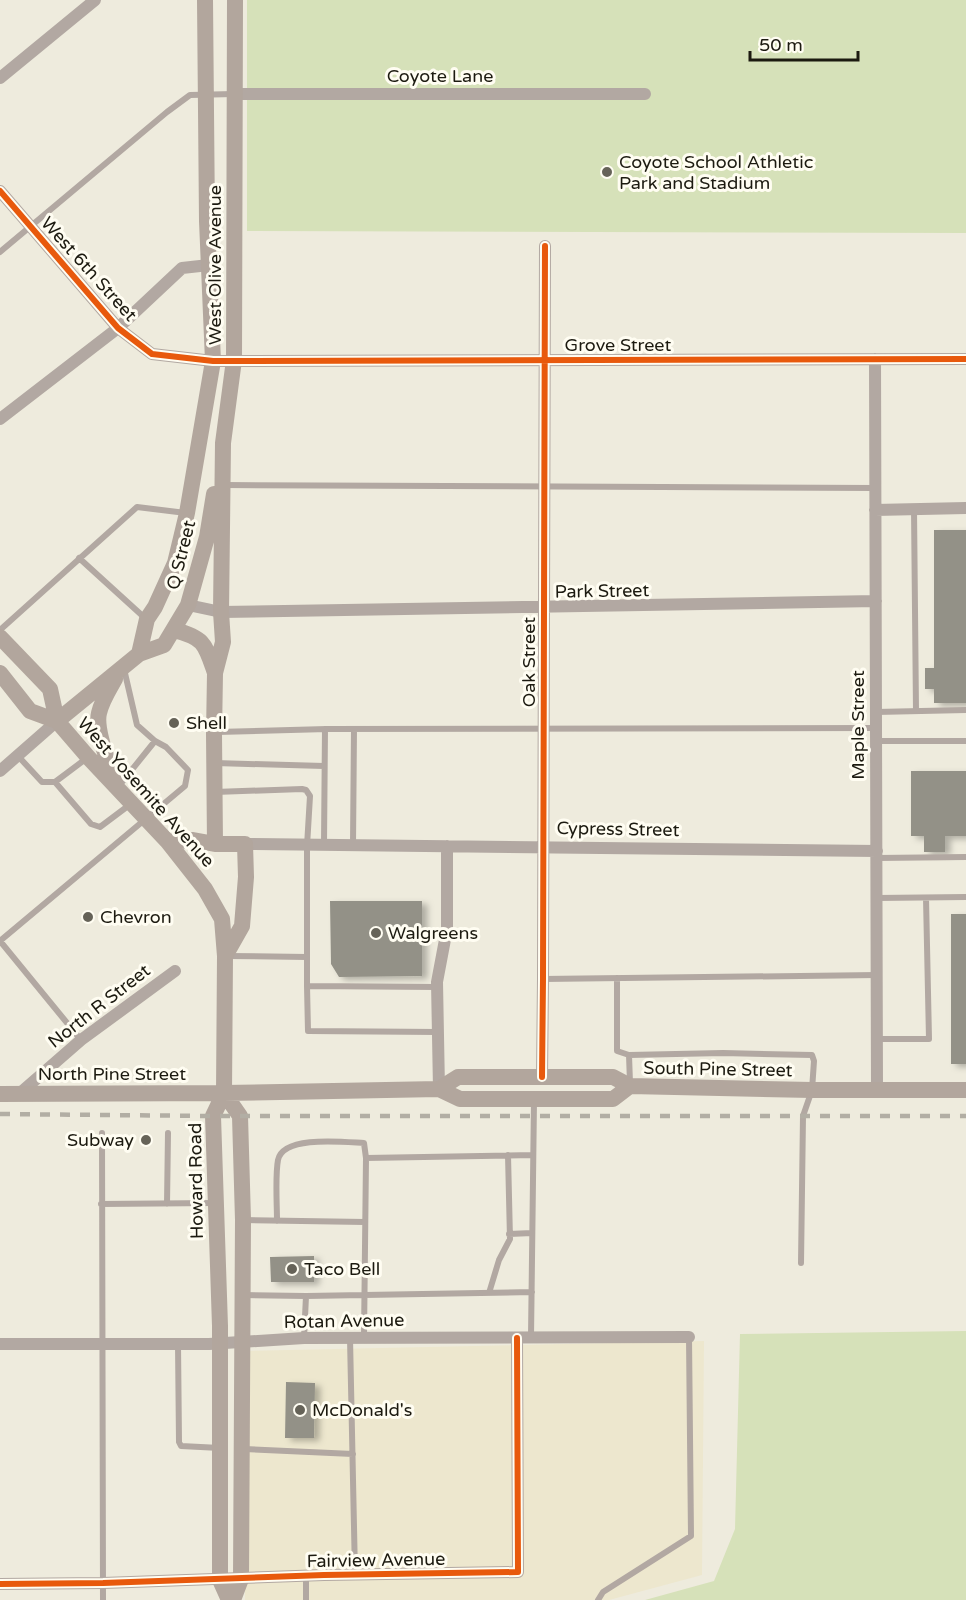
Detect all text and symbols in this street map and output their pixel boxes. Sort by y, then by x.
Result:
scale bar [750,24,858,62]
text: 50 m [759,34,803,56]
street label: Coyote Lane [387,65,493,87]
place label: Coyote School Athletic Park and Stadium [619,151,813,194]
marker: Coyote School Athletic Park and Stadium [600,165,614,179]
street label: West Olive Avenue [204,185,226,345]
street label: West 6th Street [36,212,142,326]
street label: Grove Street [565,334,672,356]
street label: Q Street [162,518,200,592]
street label: Park Street [555,579,650,603]
street label: Oak Street [518,617,540,707]
street label: Maple Street [847,670,869,780]
street label: West Yosemite Avenue [73,712,219,872]
place label: Shell [186,712,227,734]
marker: Shell [167,716,181,730]
street label: Cypress Street [556,817,680,841]
place label: Chevron [100,906,172,928]
marker: Chevron [81,910,95,924]
place label: Walgreens [388,922,478,944]
marker: Walgreens [369,926,383,940]
street label: North R Street [44,959,155,1053]
street label: South Pine Street [643,1057,793,1081]
street label: North Pine Street [38,1063,186,1085]
street label: Howard Road [184,1123,208,1239]
place label: Subway [67,1129,134,1151]
marker: Subway [139,1133,153,1147]
place label: Taco Bell [304,1258,380,1280]
marker: Taco Bell [285,1262,299,1276]
street label: Rotan Avenue [283,1309,405,1333]
place label: McDonald's [312,1399,412,1421]
marker: McDonald's [293,1403,307,1417]
street label: Fairview Avenue [307,1548,445,1572]

